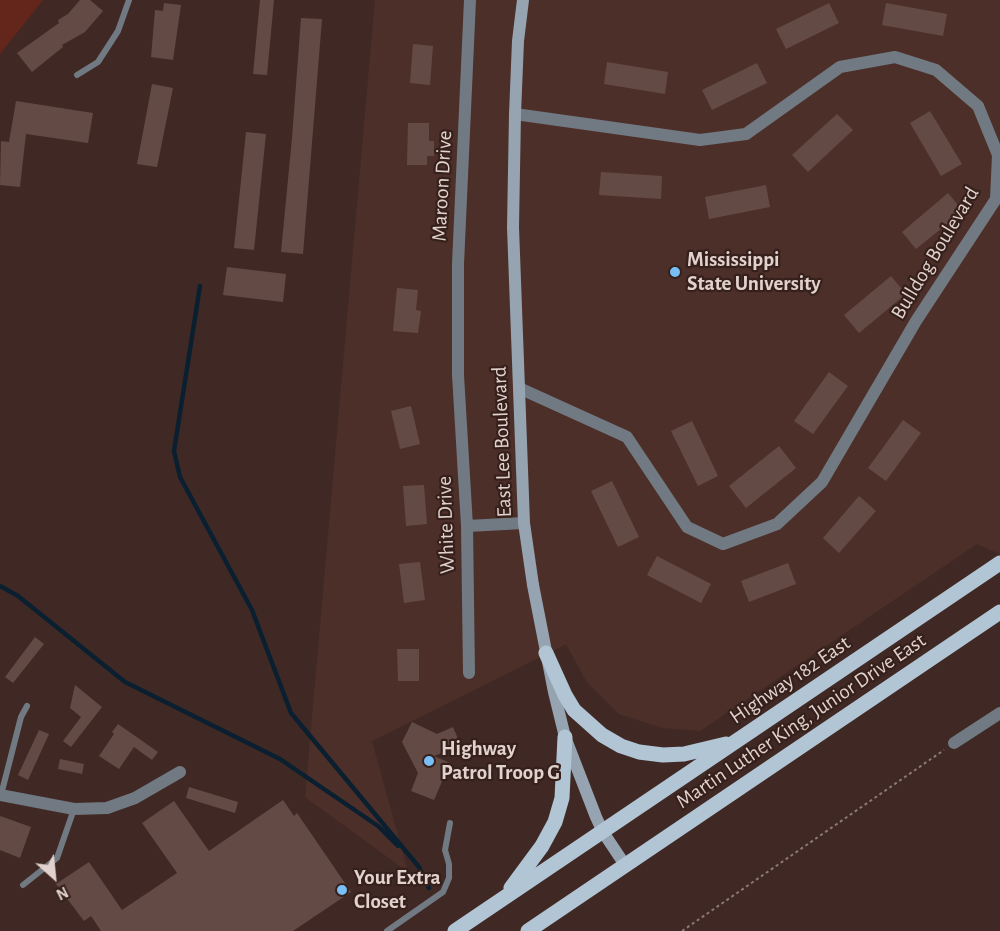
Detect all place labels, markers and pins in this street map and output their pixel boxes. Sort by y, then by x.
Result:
place label: Mississippi State University [687,247,821,297]
marker: Mississippi State University [668,265,682,279]
place label: Highway Patrol Troop G [441,736,560,786]
marker: Highway Patrol Troop G [422,754,436,768]
place label: Your Extra Closet [354,865,441,915]
marker: Your Extra Closet [335,883,349,897]

